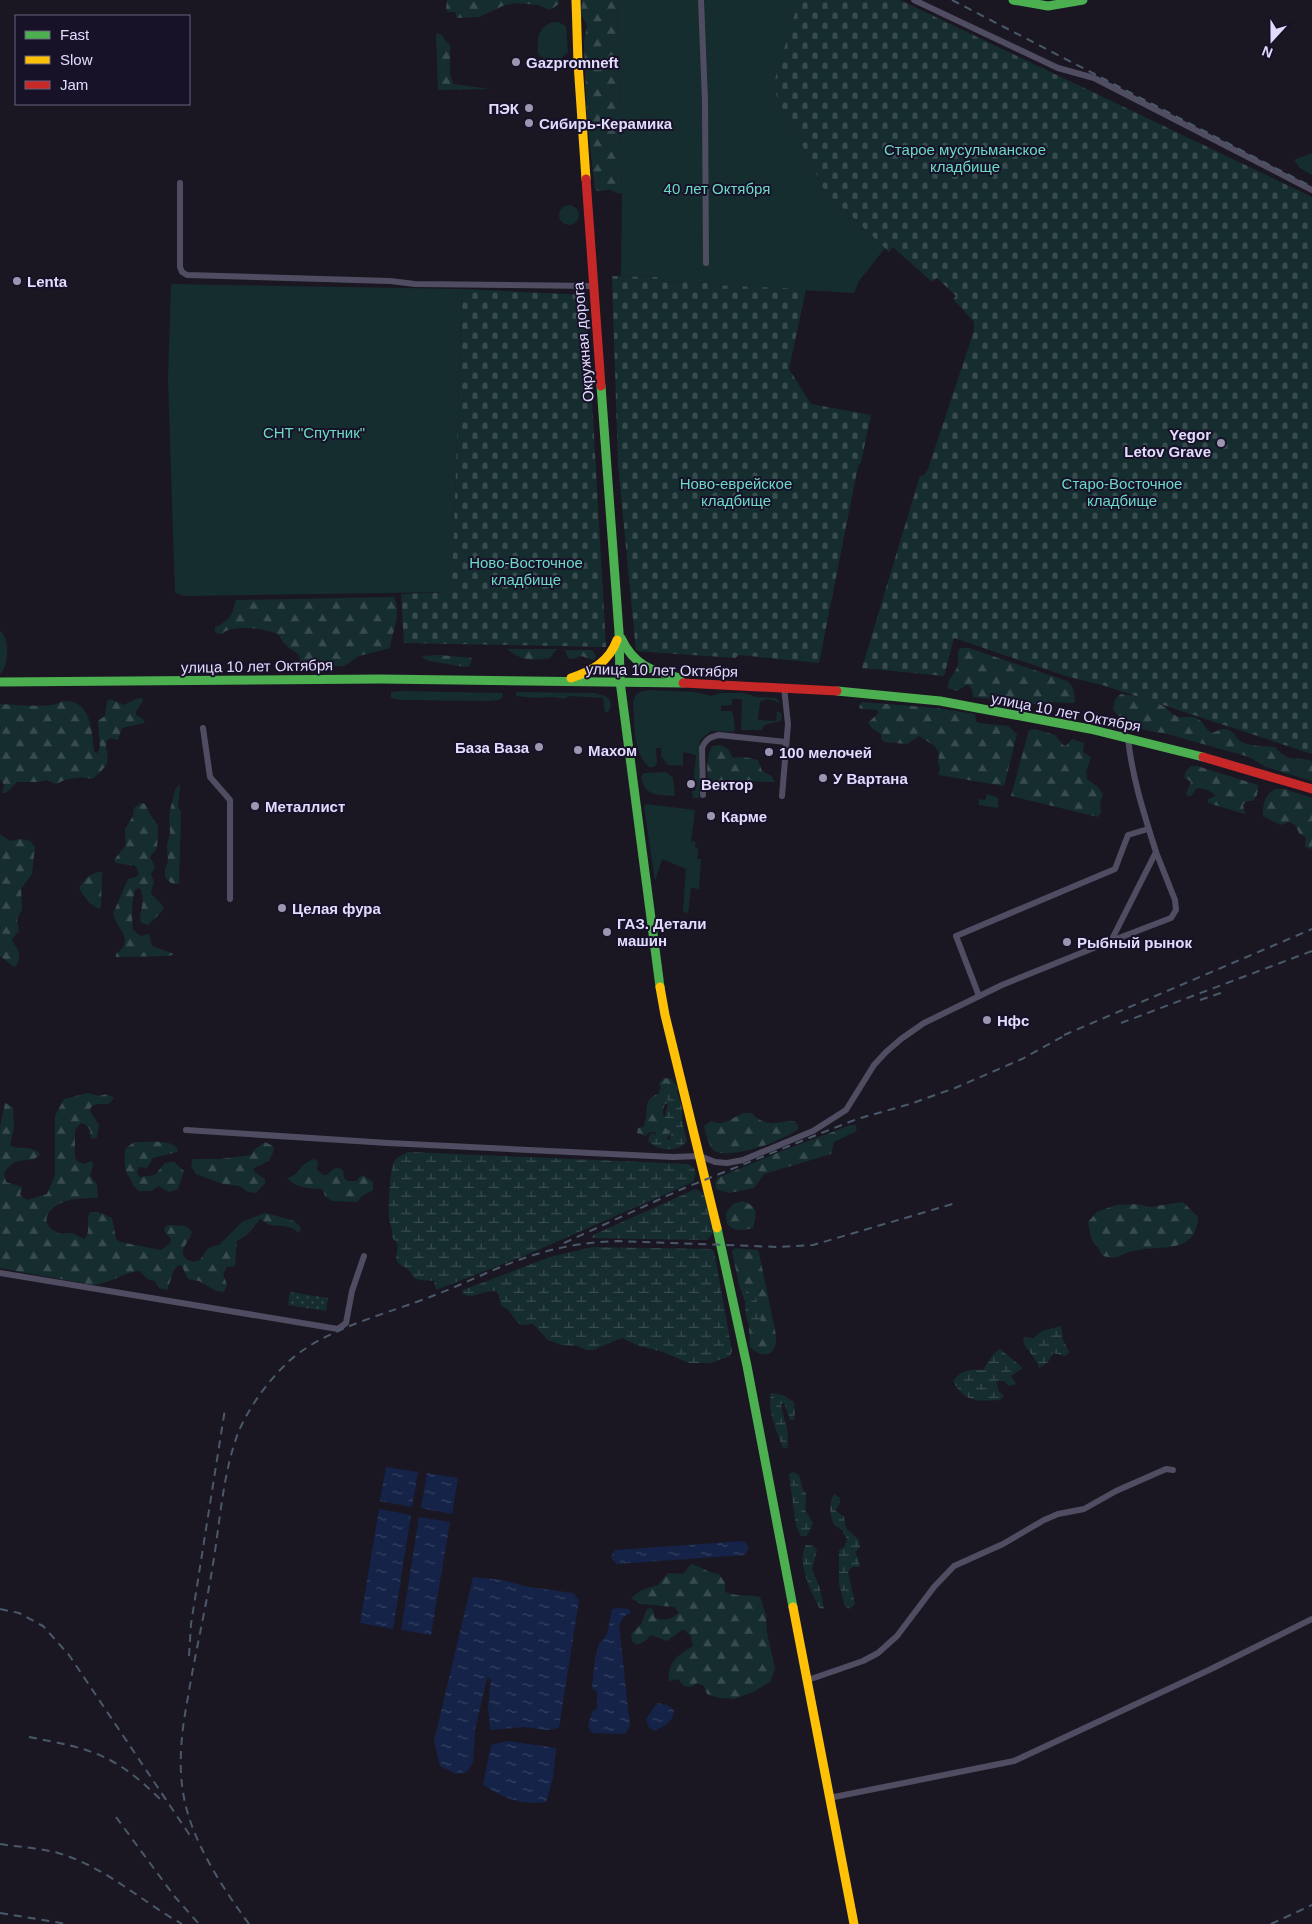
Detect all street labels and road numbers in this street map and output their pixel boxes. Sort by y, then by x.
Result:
street label: Окружная дорога [569,281,597,403]
street label: улица 10 лет Октября [181,656,333,676]
street label: улица 10 лет Октября [586,660,738,680]
street label: улица 10 лет Октября [990,689,1142,735]

